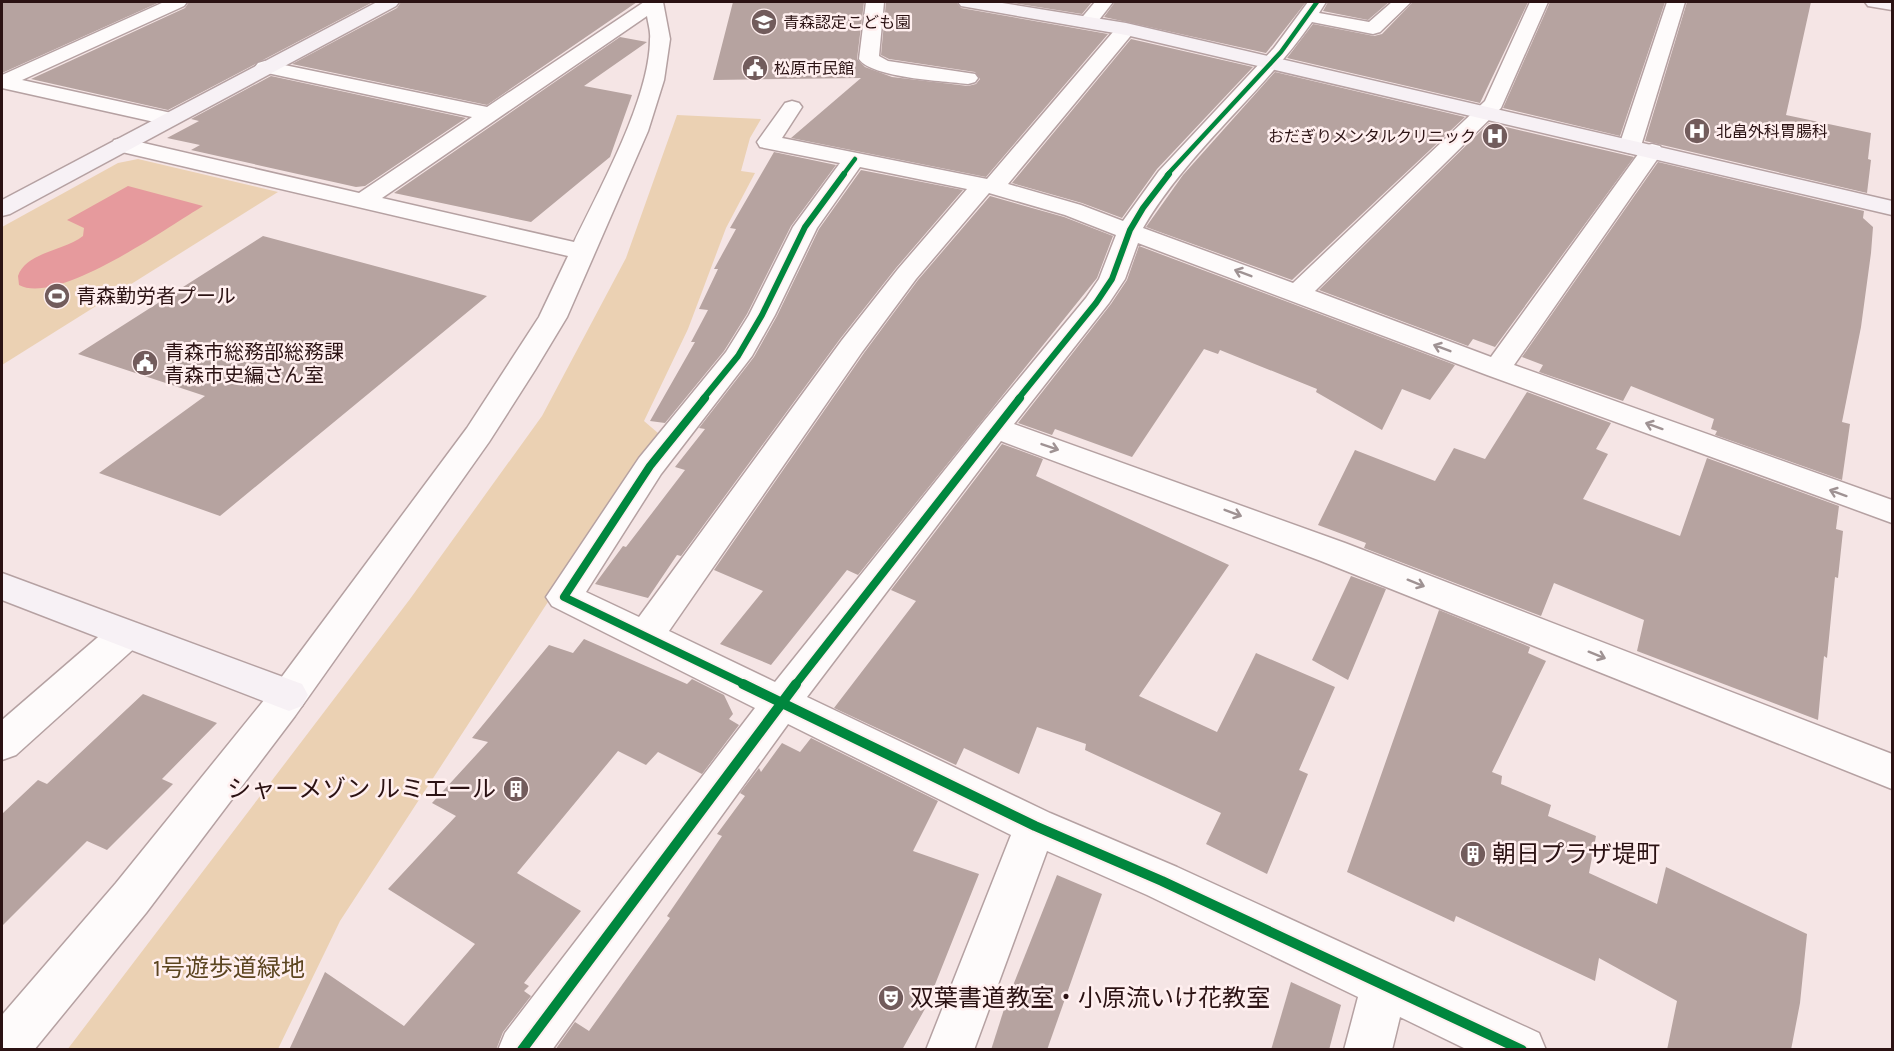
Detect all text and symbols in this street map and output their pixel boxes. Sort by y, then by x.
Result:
school or university icon: 青森認定こども園 [749,7,779,37]
place label: 青森認定こども園 [783,13,911,32]
public building icon: 松原市民館 [740,53,770,83]
place label: 松原市民館 [774,59,854,78]
hospital icon: 北畠外科胃腸科 [1682,116,1712,146]
hospital icon: おだぎりメンタルクリニック [1480,121,1510,151]
place label: 北畠外科胃腸科 [1716,122,1828,141]
place label: おだぎりメンタルクリニック [1268,127,1476,146]
one-way arrow [1234,267,1253,278]
sports icon: 青森勤労者プール [42,281,72,311]
place label: 青森勤労者プール [76,285,236,308]
place label: 青森市総務部総務課 青森市史編さん室 [164,341,344,387]
one-way arrow [1433,342,1452,353]
public building icon: 青森市総務部総務課 青森市史編さん室 [130,348,160,378]
one-way arrow [1645,419,1664,430]
one-way arrow [1040,443,1059,454]
one-way arrow [1829,486,1847,497]
one-way arrow [1224,508,1242,519]
one-way arrow [1406,578,1424,589]
one-way arrow [1587,650,1606,661]
building icon: シャーメゾン ルミエール [501,774,531,804]
place label: シャーメゾン ルミエール [227,775,496,803]
building icon: 朝日プラザ堤町 [1458,839,1488,869]
place label: 朝日プラザ堤町 [1492,840,1660,868]
park label: 1号遊歩道緑地 [153,954,305,982]
theatre icon: 双葉書道教室・小原流いけ花教室 [876,983,906,1013]
place label: 双葉書道教室・小原流いけ花教室 [910,984,1270,1012]

